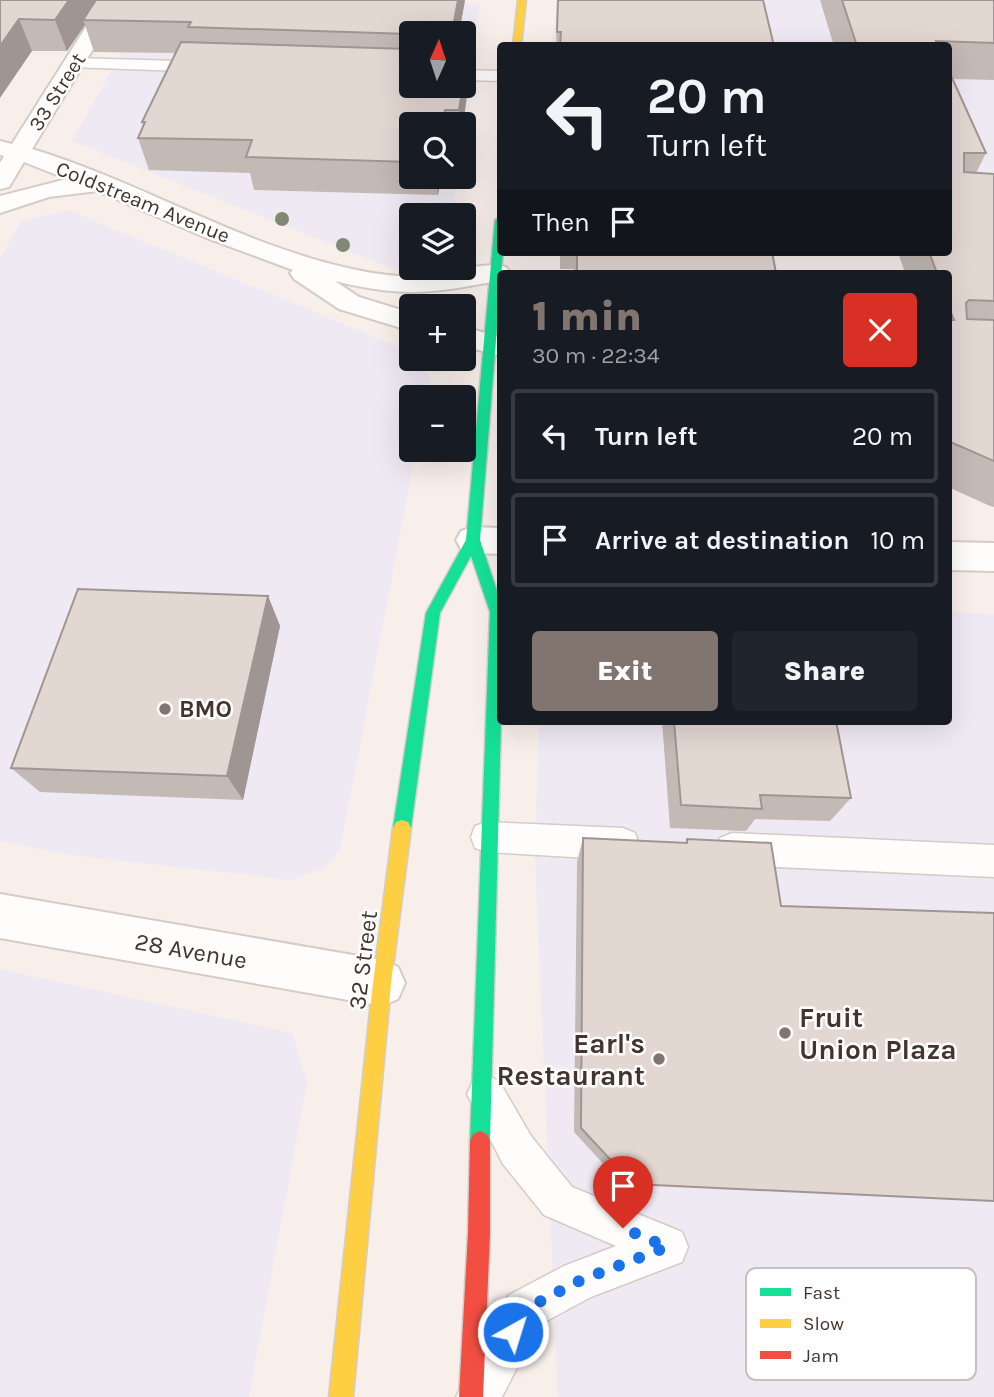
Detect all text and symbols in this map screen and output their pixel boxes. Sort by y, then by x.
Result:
north arrow [399,21,476,98]
map controls [399,21,476,462]
street label: 33 Street [24,48,90,135]
text: 20 m [647,68,767,125]
icon: left [532,70,623,161]
button: search [399,112,476,189]
text: Turn left [647,127,767,164]
street label: Coldstream Avenue [53,156,233,248]
button: layers [399,203,476,280]
icon: arrive [604,203,642,241]
text: Then [532,207,590,238]
text: 1 min [532,291,642,341]
button: close [843,293,917,367]
button: + [399,294,476,371]
text: 30 m · 22:34 [532,342,660,369]
button: − [399,385,476,462]
icon: left [536,417,574,455]
text: Turn left [595,421,697,452]
text: 20 m [852,421,913,452]
icon: arrive [536,521,574,559]
text: Arrive at destination [595,525,849,556]
text: 10 m [870,525,925,556]
button: Exit [532,631,718,711]
button: Share [732,631,917,711]
place label: BMO [179,695,232,723]
marker: BMO [157,701,173,717]
street label: 32 Street [343,909,383,1011]
street label: 28 Avenue [133,927,249,975]
place label: Fruit Union Plaza [799,1001,957,1066]
marker: Fruit Union Plaza [777,1025,793,1041]
place label: Earl's Restaurant [497,1027,645,1092]
marker: Earl's Restaurant [651,1051,667,1067]
pin [593,1156,653,1228]
icon: arrive [604,1167,642,1205]
legend [746,1268,976,1380]
text: Fast [803,1282,840,1304]
position arrow [476,1295,550,1369]
text: Slow [803,1313,844,1335]
text: Jam [803,1345,839,1367]

